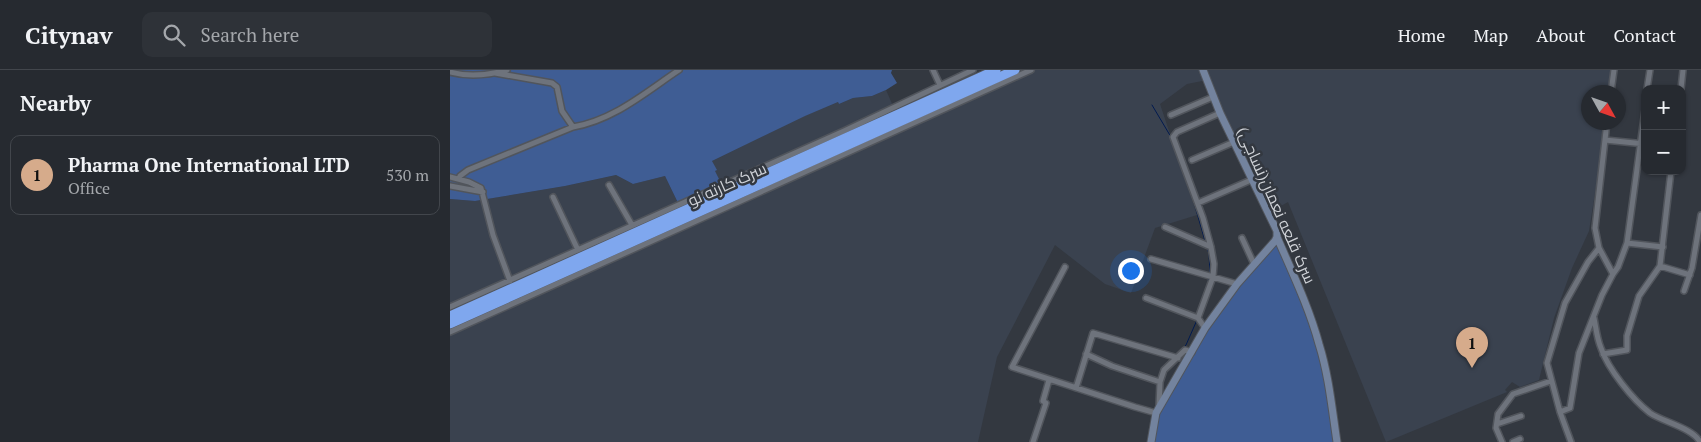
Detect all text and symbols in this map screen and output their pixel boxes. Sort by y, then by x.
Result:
search box [142,12,492,57]
text: Citynav [25,19,112,51]
icon: search [160,21,188,49]
text: Search here [200,22,299,47]
text: Home [1398,23,1445,47]
text: Map [1473,23,1508,47]
text: About [1536,23,1585,47]
text: Contact [1613,23,1676,47]
north arrow [1581,85,1626,130]
map controls [1641,85,1686,175]
button: + [1641,85,1686,130]
text: Nearby [20,89,91,117]
street label: سرک قلعه نعمان(نساجی) [1232,123,1322,287]
button: − [1641,130,1686,175]
text: Pharma One International LTD [68,152,350,177]
street label: سرک کارته نو [684,157,770,211]
text: 1 [32,164,42,186]
text: 530 m [386,164,429,186]
text: Office [68,177,110,199]
your location [1118,258,1144,284]
pin: 1 [1456,327,1488,368]

